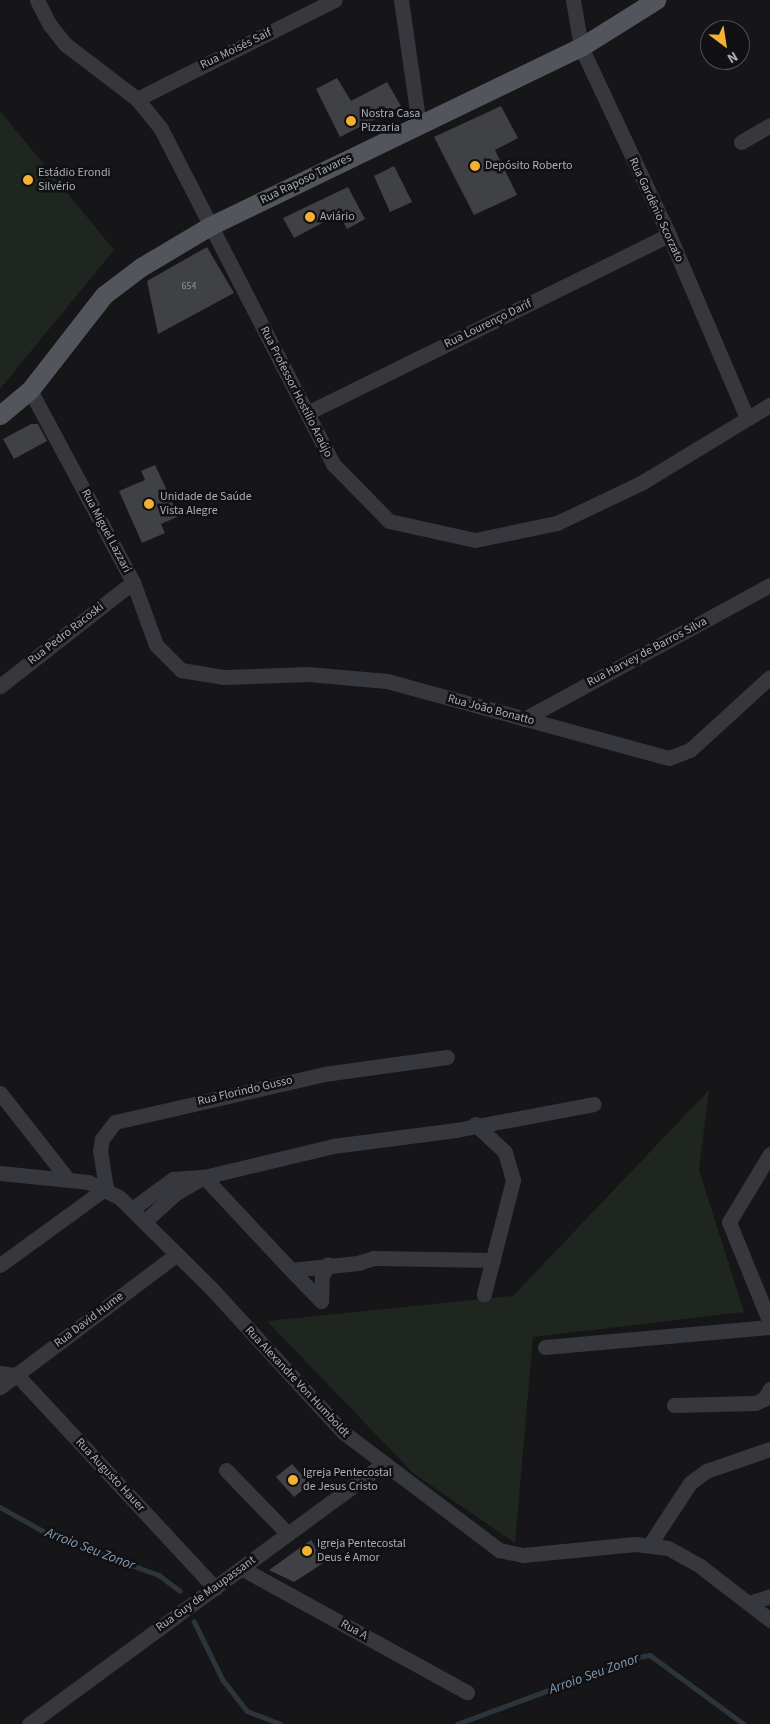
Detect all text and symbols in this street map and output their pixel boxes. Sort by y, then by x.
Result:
north arrow [700,20,750,70]
street label: Rua Moisés Saif [198,26,274,72]
text: N [723,46,741,68]
place label: Nostra Casa Pizzaria [361,107,420,135]
marker: Nostra Casa Pizzaria [345,115,357,127]
street label: Rua Raposo Tavares [258,151,354,207]
street label: Rua Gardênio Scorzato [625,155,687,265]
place label: Depósito Roberto [485,159,573,173]
marker: Depósito Roberto [469,160,481,172]
place label: Estádio Erondi Silvério [38,166,111,194]
marker: Estádio Erondi Silvério [22,174,34,186]
place label: Aviário [320,210,355,224]
marker: Aviário [304,211,316,223]
house number: 654 [182,281,196,293]
street label: Rua Lourenço Darif [442,297,534,351]
street label: Rua Professor Hostílio Araújo [257,324,335,460]
street label: Rua Miguel Lazzari [78,487,134,575]
place label: Unidade de Saúde Vista Alegre [160,490,252,518]
marker: Unidade de Saúde Vista Alegre [142,497,156,511]
street label: Rua Pedro Racoski [25,600,107,668]
street label: Rua Harvey de Barros Silva [585,614,709,690]
street label: Rua João Bonatto [446,692,536,728]
street label: Rua Florindo Gusso [196,1073,294,1109]
street label: Rua David Hume [51,1289,127,1351]
street label: Rua Alexandre Von Humboldt [242,1323,352,1441]
street label: Rua Augusto Hauer [72,1435,148,1515]
place label: Igreja Pentecostal de Jesus Cristo [303,1466,392,1494]
marker: Igreja Pentecostal de Jesus Cristo [287,1474,299,1486]
water label: Arroio Seu Zonor [43,1524,137,1574]
place label: Igreja Pentecostal Deus é Amor [317,1537,406,1565]
marker: Igreja Pentecostal Deus é Amor [301,1545,313,1557]
street label: Rua Guy de Maupassant [154,1553,258,1635]
street label: Rua A [338,1617,370,1643]
water label: Arroio Seu Zonor [547,1650,641,1698]

